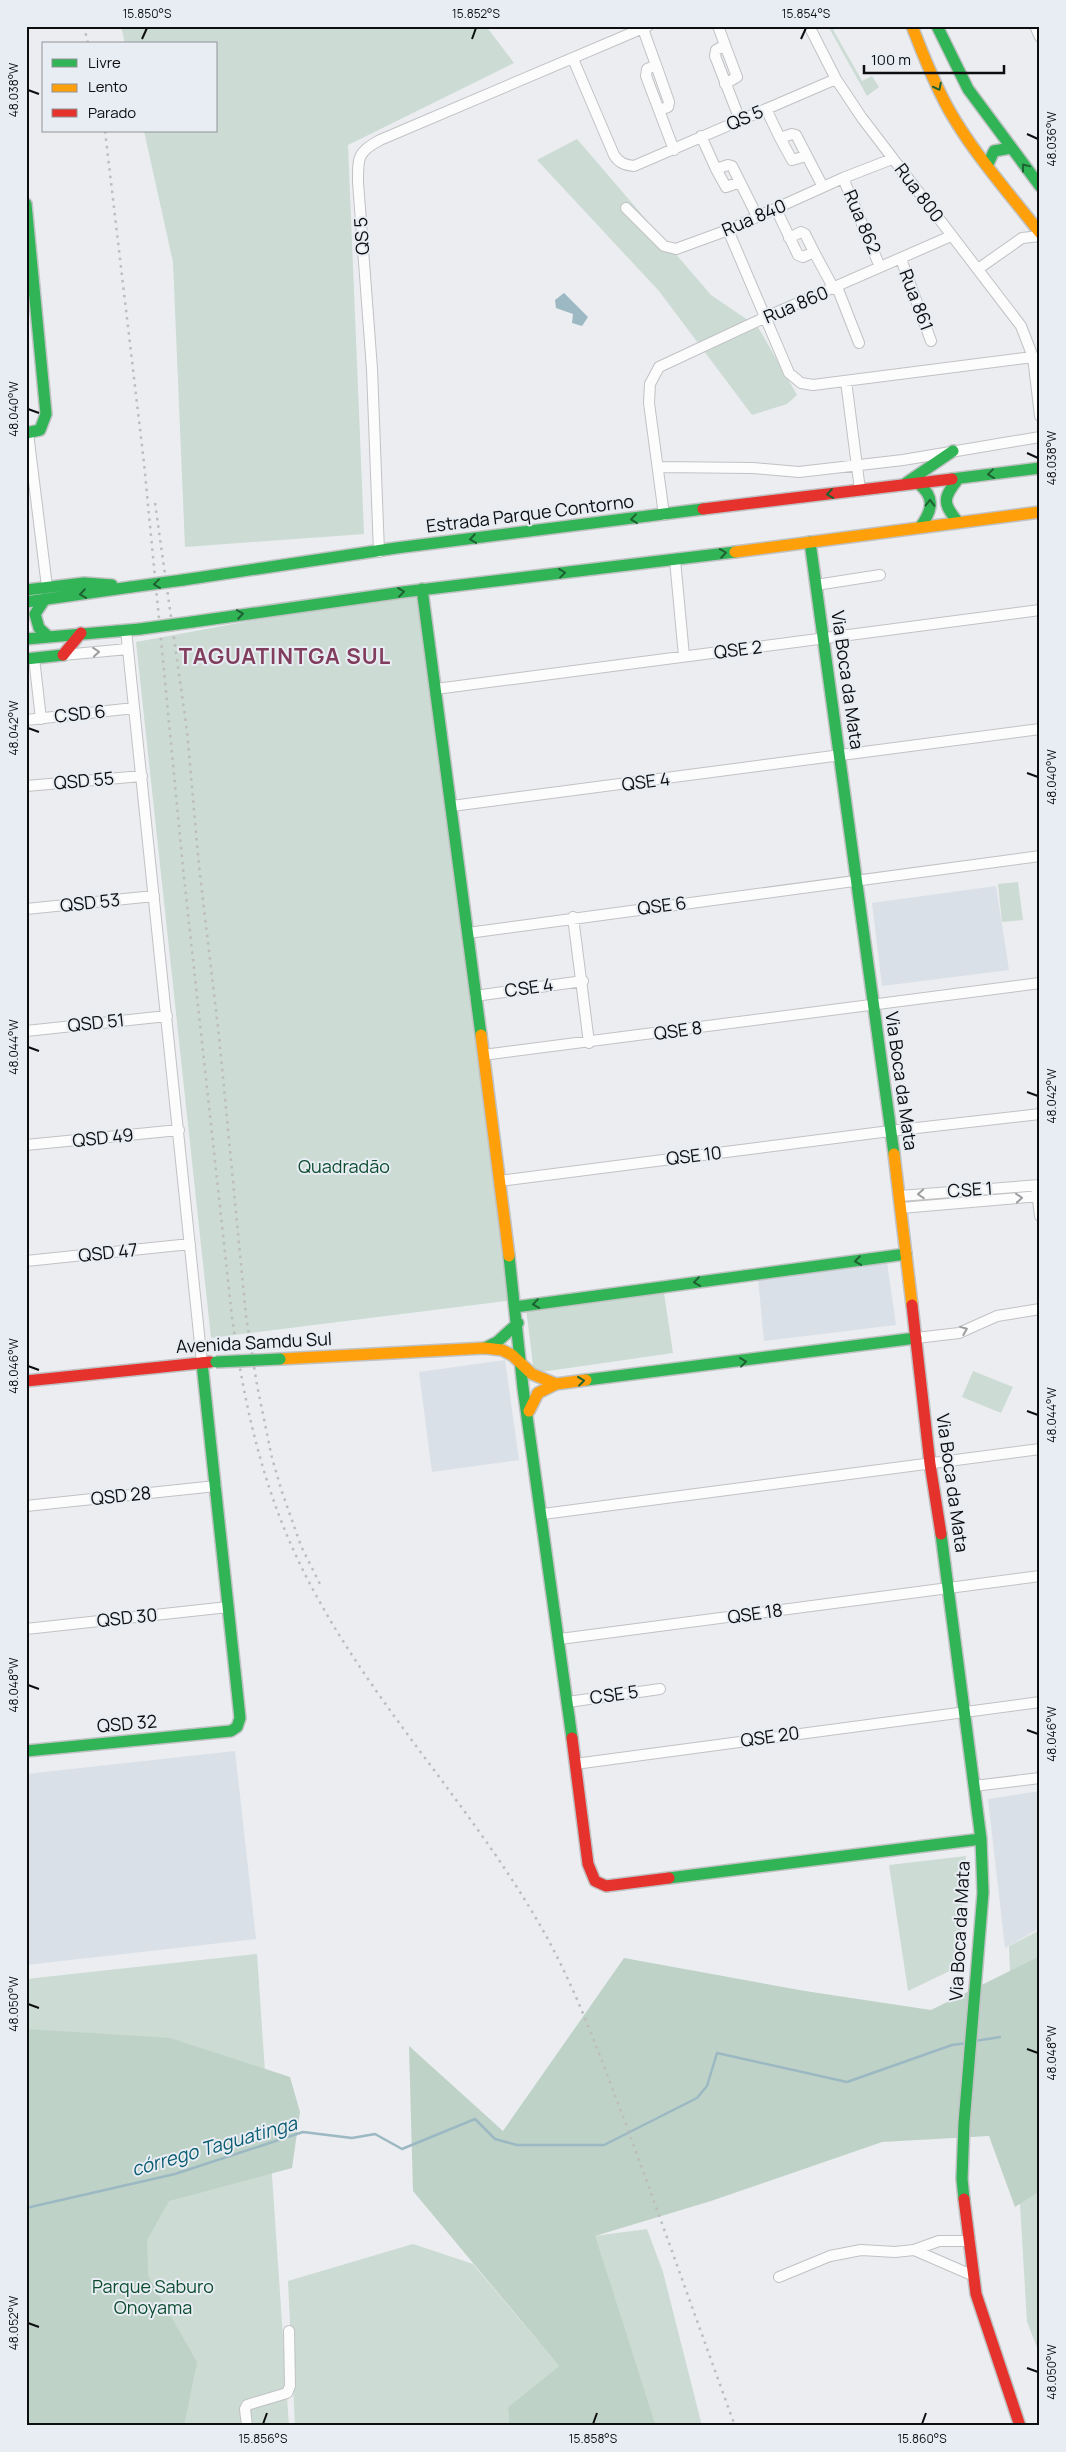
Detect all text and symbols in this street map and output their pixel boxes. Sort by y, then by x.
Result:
text: 15.850°S [123,5,171,22]
text: 15.852°S [452,5,500,22]
text: 15.854°S [782,5,830,22]
legend [42,42,218,132]
scale bar [864,42,1004,74]
text: 100 m [871,49,911,70]
text: Livre [88,52,121,73]
text: 48.038°W [5,62,22,117]
text: Lento [88,76,128,97]
one-way arrow [931,82,942,91]
street label: QS 5 [722,99,767,136]
text: Parado [88,102,136,123]
text: 48.036°W [1043,111,1060,167]
street label: Rua 800 [890,158,950,227]
one-way arrow [1023,164,1031,173]
street label: Rua 862 [839,186,887,257]
street label: Rua 840 [718,193,789,241]
street label: QS 5 [348,216,374,256]
street label: Rua 861 [894,265,940,334]
street label: Rua 860 [760,280,832,328]
text: 48.040°W [5,381,22,437]
text: 48.038°W [1043,430,1060,485]
one-way arrow [987,468,995,479]
street label: Estrada Parque Contorno [425,488,635,538]
one-way arrow [826,488,834,499]
one-way arrow [925,499,935,506]
one-way arrow [630,513,638,524]
one-way arrow [469,533,477,544]
one-way arrow [719,549,728,559]
one-way arrow [558,568,566,579]
one-way arrow [153,578,161,589]
one-way arrow [397,587,405,598]
one-way arrow [79,588,87,599]
one-way arrow [236,609,244,620]
street label: Via Boca da Mata [826,609,870,751]
street label: QSE 2 [712,634,763,664]
district label: TAGUATINTGA SUL [179,641,391,671]
one-way arrow [92,647,100,658]
street label: CSD 6 [53,698,107,728]
text: 48.042°W [5,700,22,755]
text: 48.040°W [1043,749,1060,805]
street label: QSD 55 [53,765,115,795]
street label: QSE 4 [620,766,671,796]
street label: QSD 53 [59,887,121,917]
street label: QSE 6 [636,890,688,920]
street label: CSE 4 [503,972,555,1002]
street label: QSD 51 [66,1007,126,1037]
street label: Via Boca da Mata [880,1010,924,1152]
street label: QSE 8 [652,1015,704,1045]
text: 48.044°W [5,1019,22,1075]
text: 48.042°W [1043,1068,1060,1123]
street label: QSD 49 [71,1122,135,1152]
street label: QSE 10 [665,1140,723,1170]
park label: Quadradão [298,1154,390,1178]
street label: CSE 1 [946,1175,993,1203]
one-way arrow [917,1189,925,1200]
one-way arrow [1016,1192,1024,1203]
street label: QSD 47 [77,1237,139,1267]
one-way arrow [854,1255,862,1266]
one-way arrow [692,1276,700,1287]
one-way arrow [531,1298,539,1309]
street label: Avenida Samdu Sul [175,1326,333,1358]
one-way arrow [959,1326,968,1337]
text: 48.046°W [5,1337,22,1394]
one-way arrow [738,1357,747,1367]
one-way arrow [578,1376,586,1387]
text: 48.044°W [1043,1387,1060,1443]
street label: Via Boca da Mata [931,1412,975,1554]
street label: QSD 28 [90,1480,152,1510]
street label: QSE 18 [726,1597,784,1629]
street label: QSD 30 [95,1602,158,1632]
text: 48.048°W [5,1657,22,1713]
street label: CSE 5 [588,1679,640,1709]
text: 48.046°W [1043,1705,1060,1762]
street label: QSD 32 [96,1708,158,1738]
street label: QSE 20 [739,1720,801,1752]
street label: Via Boca da Mata [943,1860,975,2002]
text: 48.050°W [5,1976,22,2032]
text: 48.048°W [1043,2025,1060,2081]
water label: córrego Taguatinga [128,2110,301,2182]
park label: Parque Saburo Onoyama [92,2274,214,2319]
text: 48.052°W [5,2295,22,2350]
text: 48.050°W [1043,2344,1060,2400]
text: 15.856°S [239,2430,287,2447]
text: 15.858°S [569,2430,617,2447]
text: 15.860°S [897,2430,947,2447]

